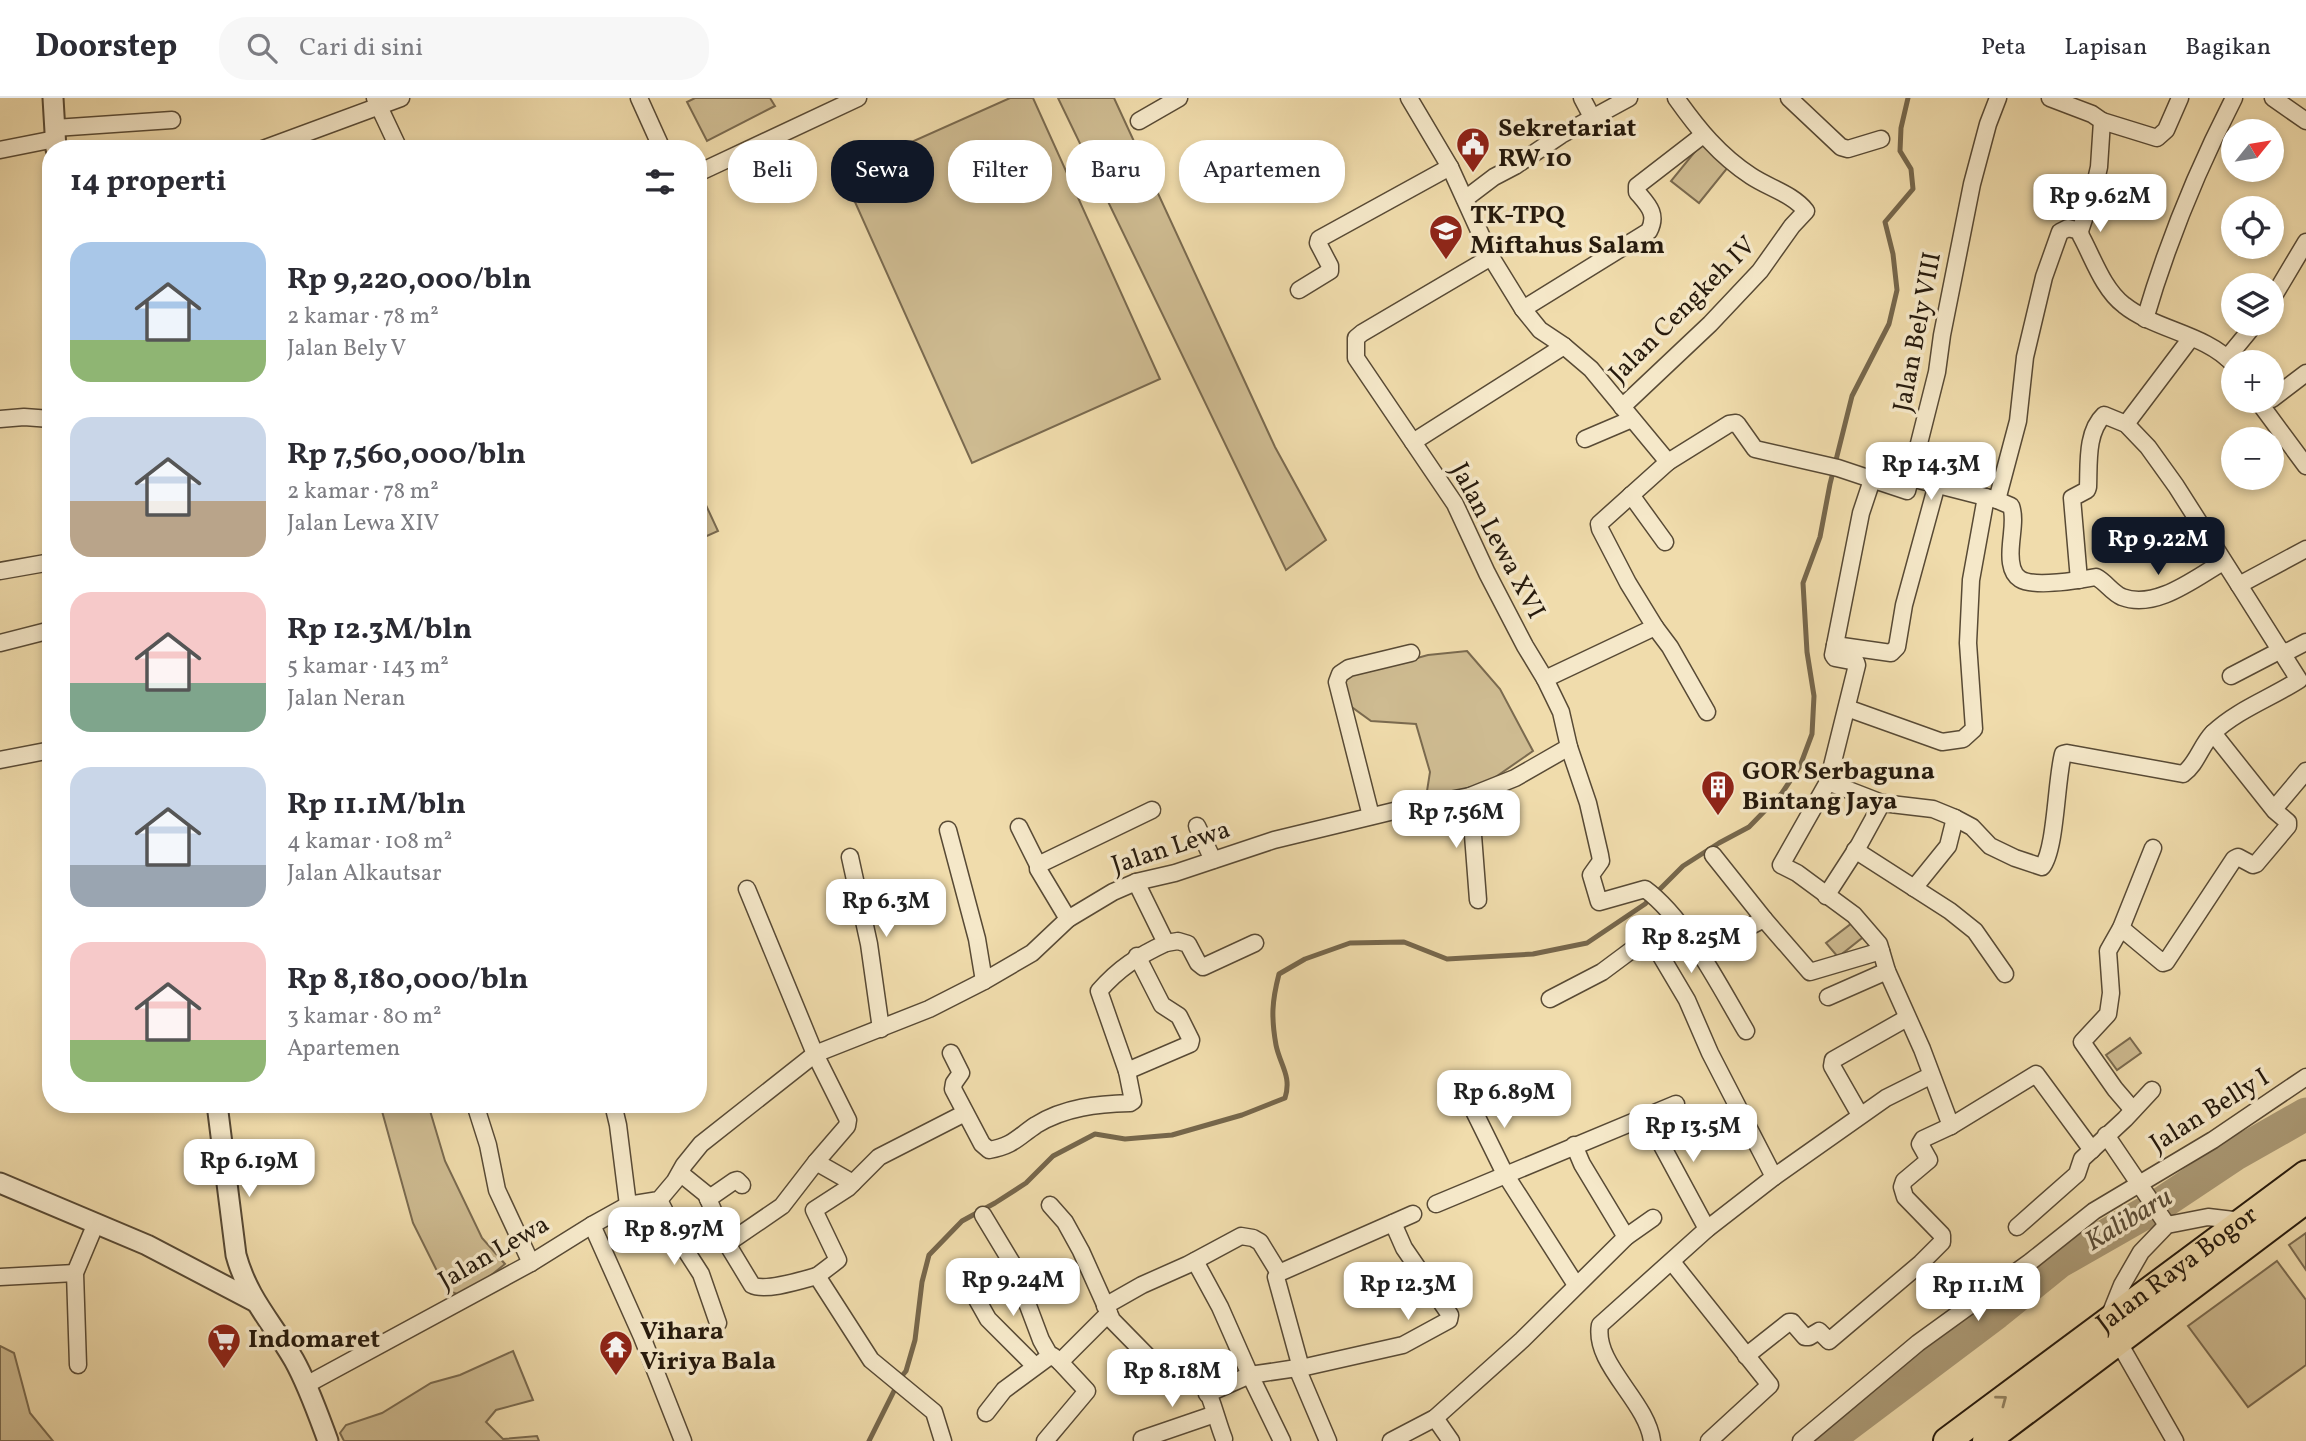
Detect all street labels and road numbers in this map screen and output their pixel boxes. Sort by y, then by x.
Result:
street label: Jalan Cengkeh IV [1601,228,1765,392]
street label: Jalan Bely VIII [1885,249,1951,415]
street label: Jalan Lewa XVI [1441,457,1553,625]
street label: Jalan Lewa [1107,812,1235,884]
street label: Jalan Belly I [2143,1060,2277,1162]
street label: Jalan Raya Bogor [2089,1198,2266,1342]
street label: Jalan Lewa [432,1207,556,1299]

